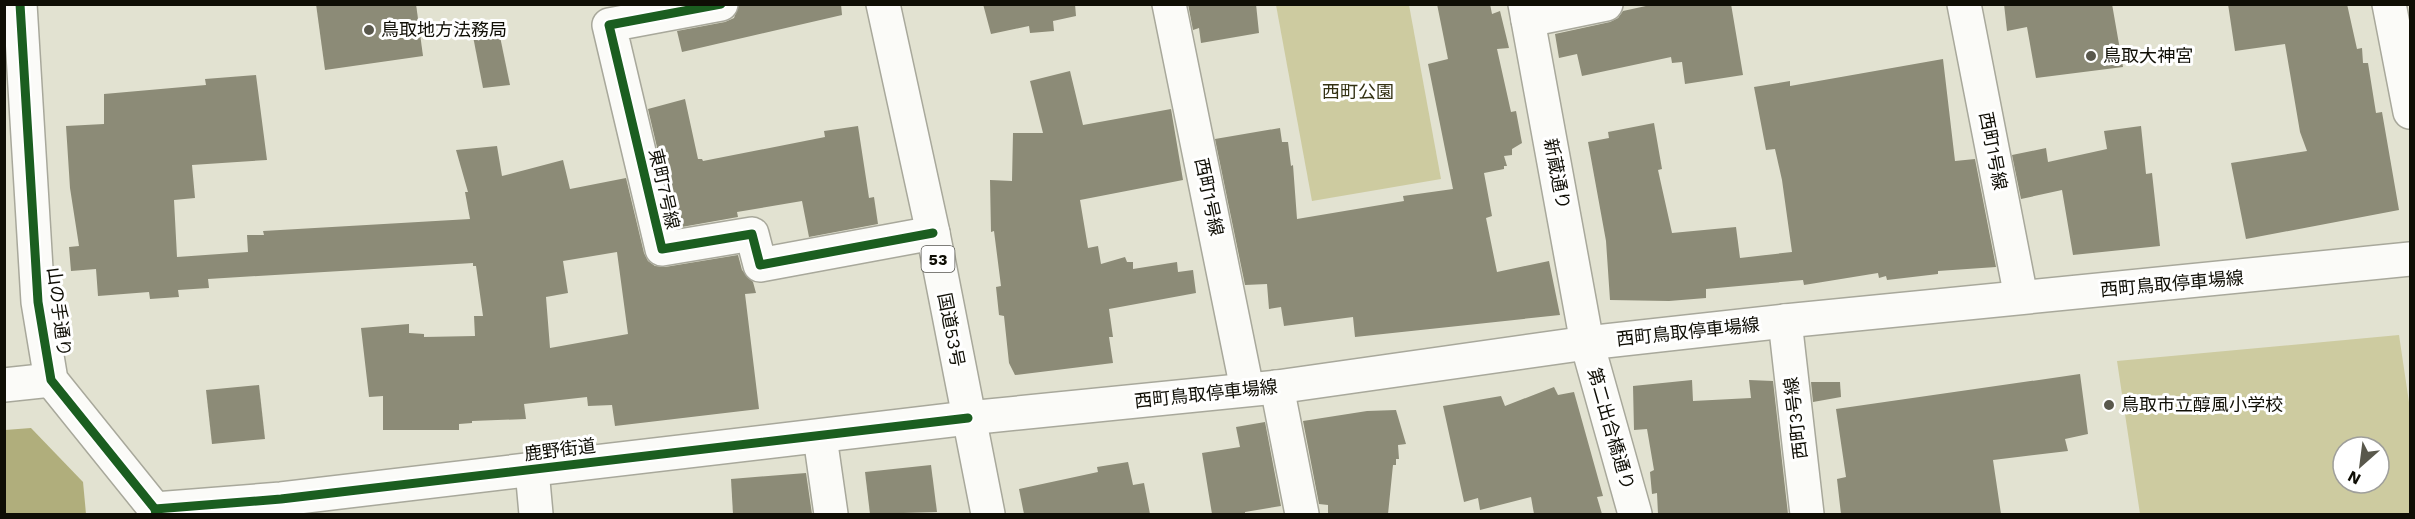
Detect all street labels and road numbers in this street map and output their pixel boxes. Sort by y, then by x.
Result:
street label: 西町1号線 [1976,110,2011,192]
street label: 新蔵通り [1540,137,1575,211]
street label: 東町7号線 [645,147,684,231]
street label: 西町1号線 [1191,156,1228,238]
road number: 53 [922,246,954,272]
street label: 山の手通り [44,266,75,358]
street label: 西町鳥取停車場線 [2099,267,2245,300]
street label: 国道53号 [934,291,969,369]
street label: 西町鳥取停車場線 [1615,314,1761,349]
street label: 第二出合橋通り [1584,365,1639,492]
street label: 西町鳥取停車場線 [1133,376,1279,411]
street label: 西町3号線 [1780,376,1811,460]
street label: 鹿野街道 [523,435,597,464]

